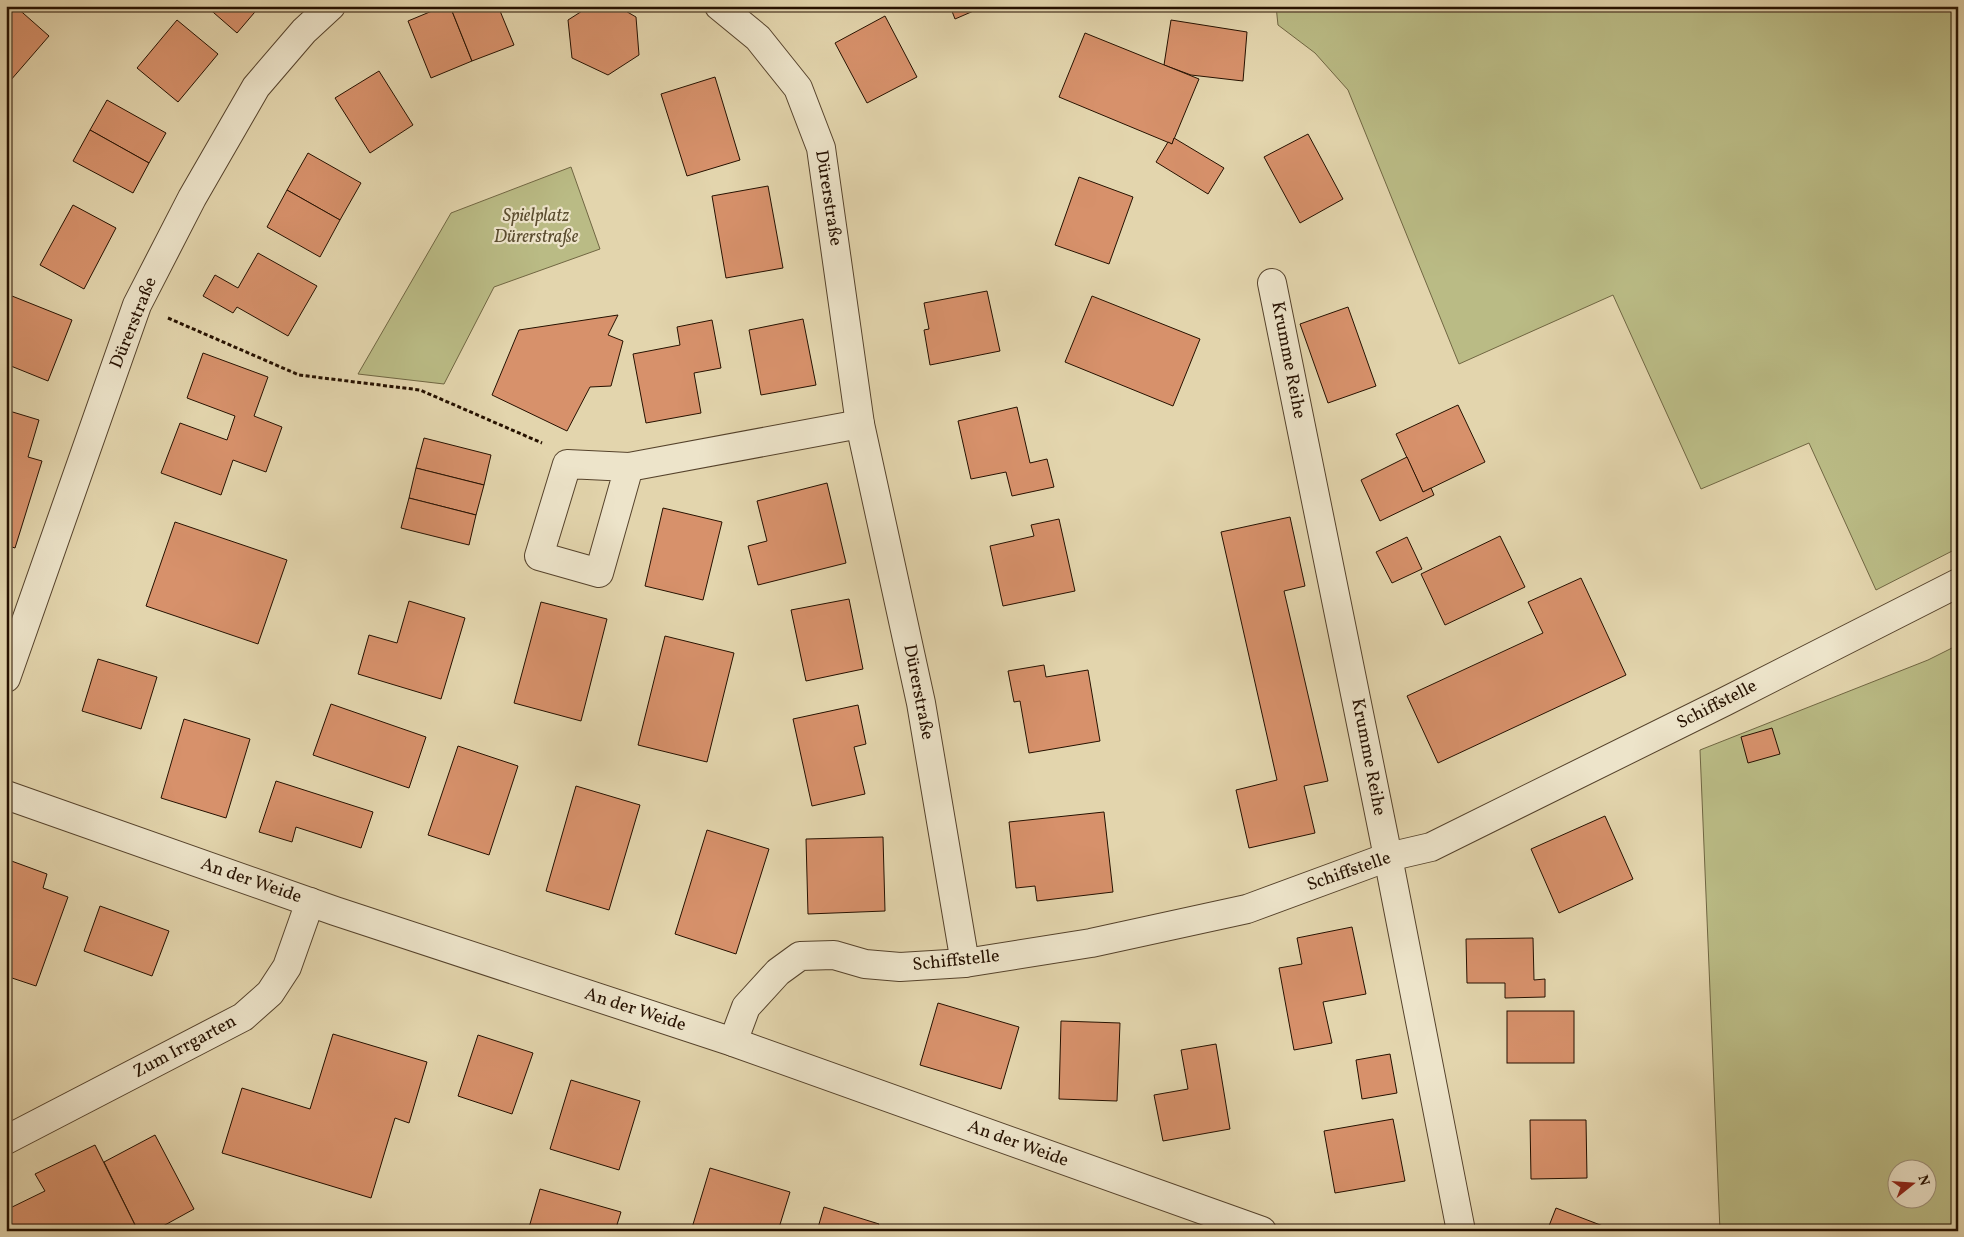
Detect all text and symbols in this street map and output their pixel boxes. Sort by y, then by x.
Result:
street label: Dürerstraße [808,148,848,248]
park label: Spielplatz Dürerstraße [494,204,579,250]
street label: Dürerstraße [104,273,164,373]
street label: Krumme Reihe [1264,299,1312,421]
street label: Dürerstraße [897,642,939,742]
street label: Schiffstelle [1672,674,1762,736]
street label: Krumme Reihe [1344,696,1392,818]
street label: Schiffstelle [1304,846,1394,898]
street label: An der Weide [197,852,305,910]
street label: Schiffstelle [911,944,1001,978]
street label: An der Weide [581,982,689,1038]
street label: Zum Irrgarten [129,1009,241,1085]
street label: An der Weide [964,1114,1072,1174]
north arrow [1886,1160,1936,1210]
text: N [1912,1173,1934,1188]

